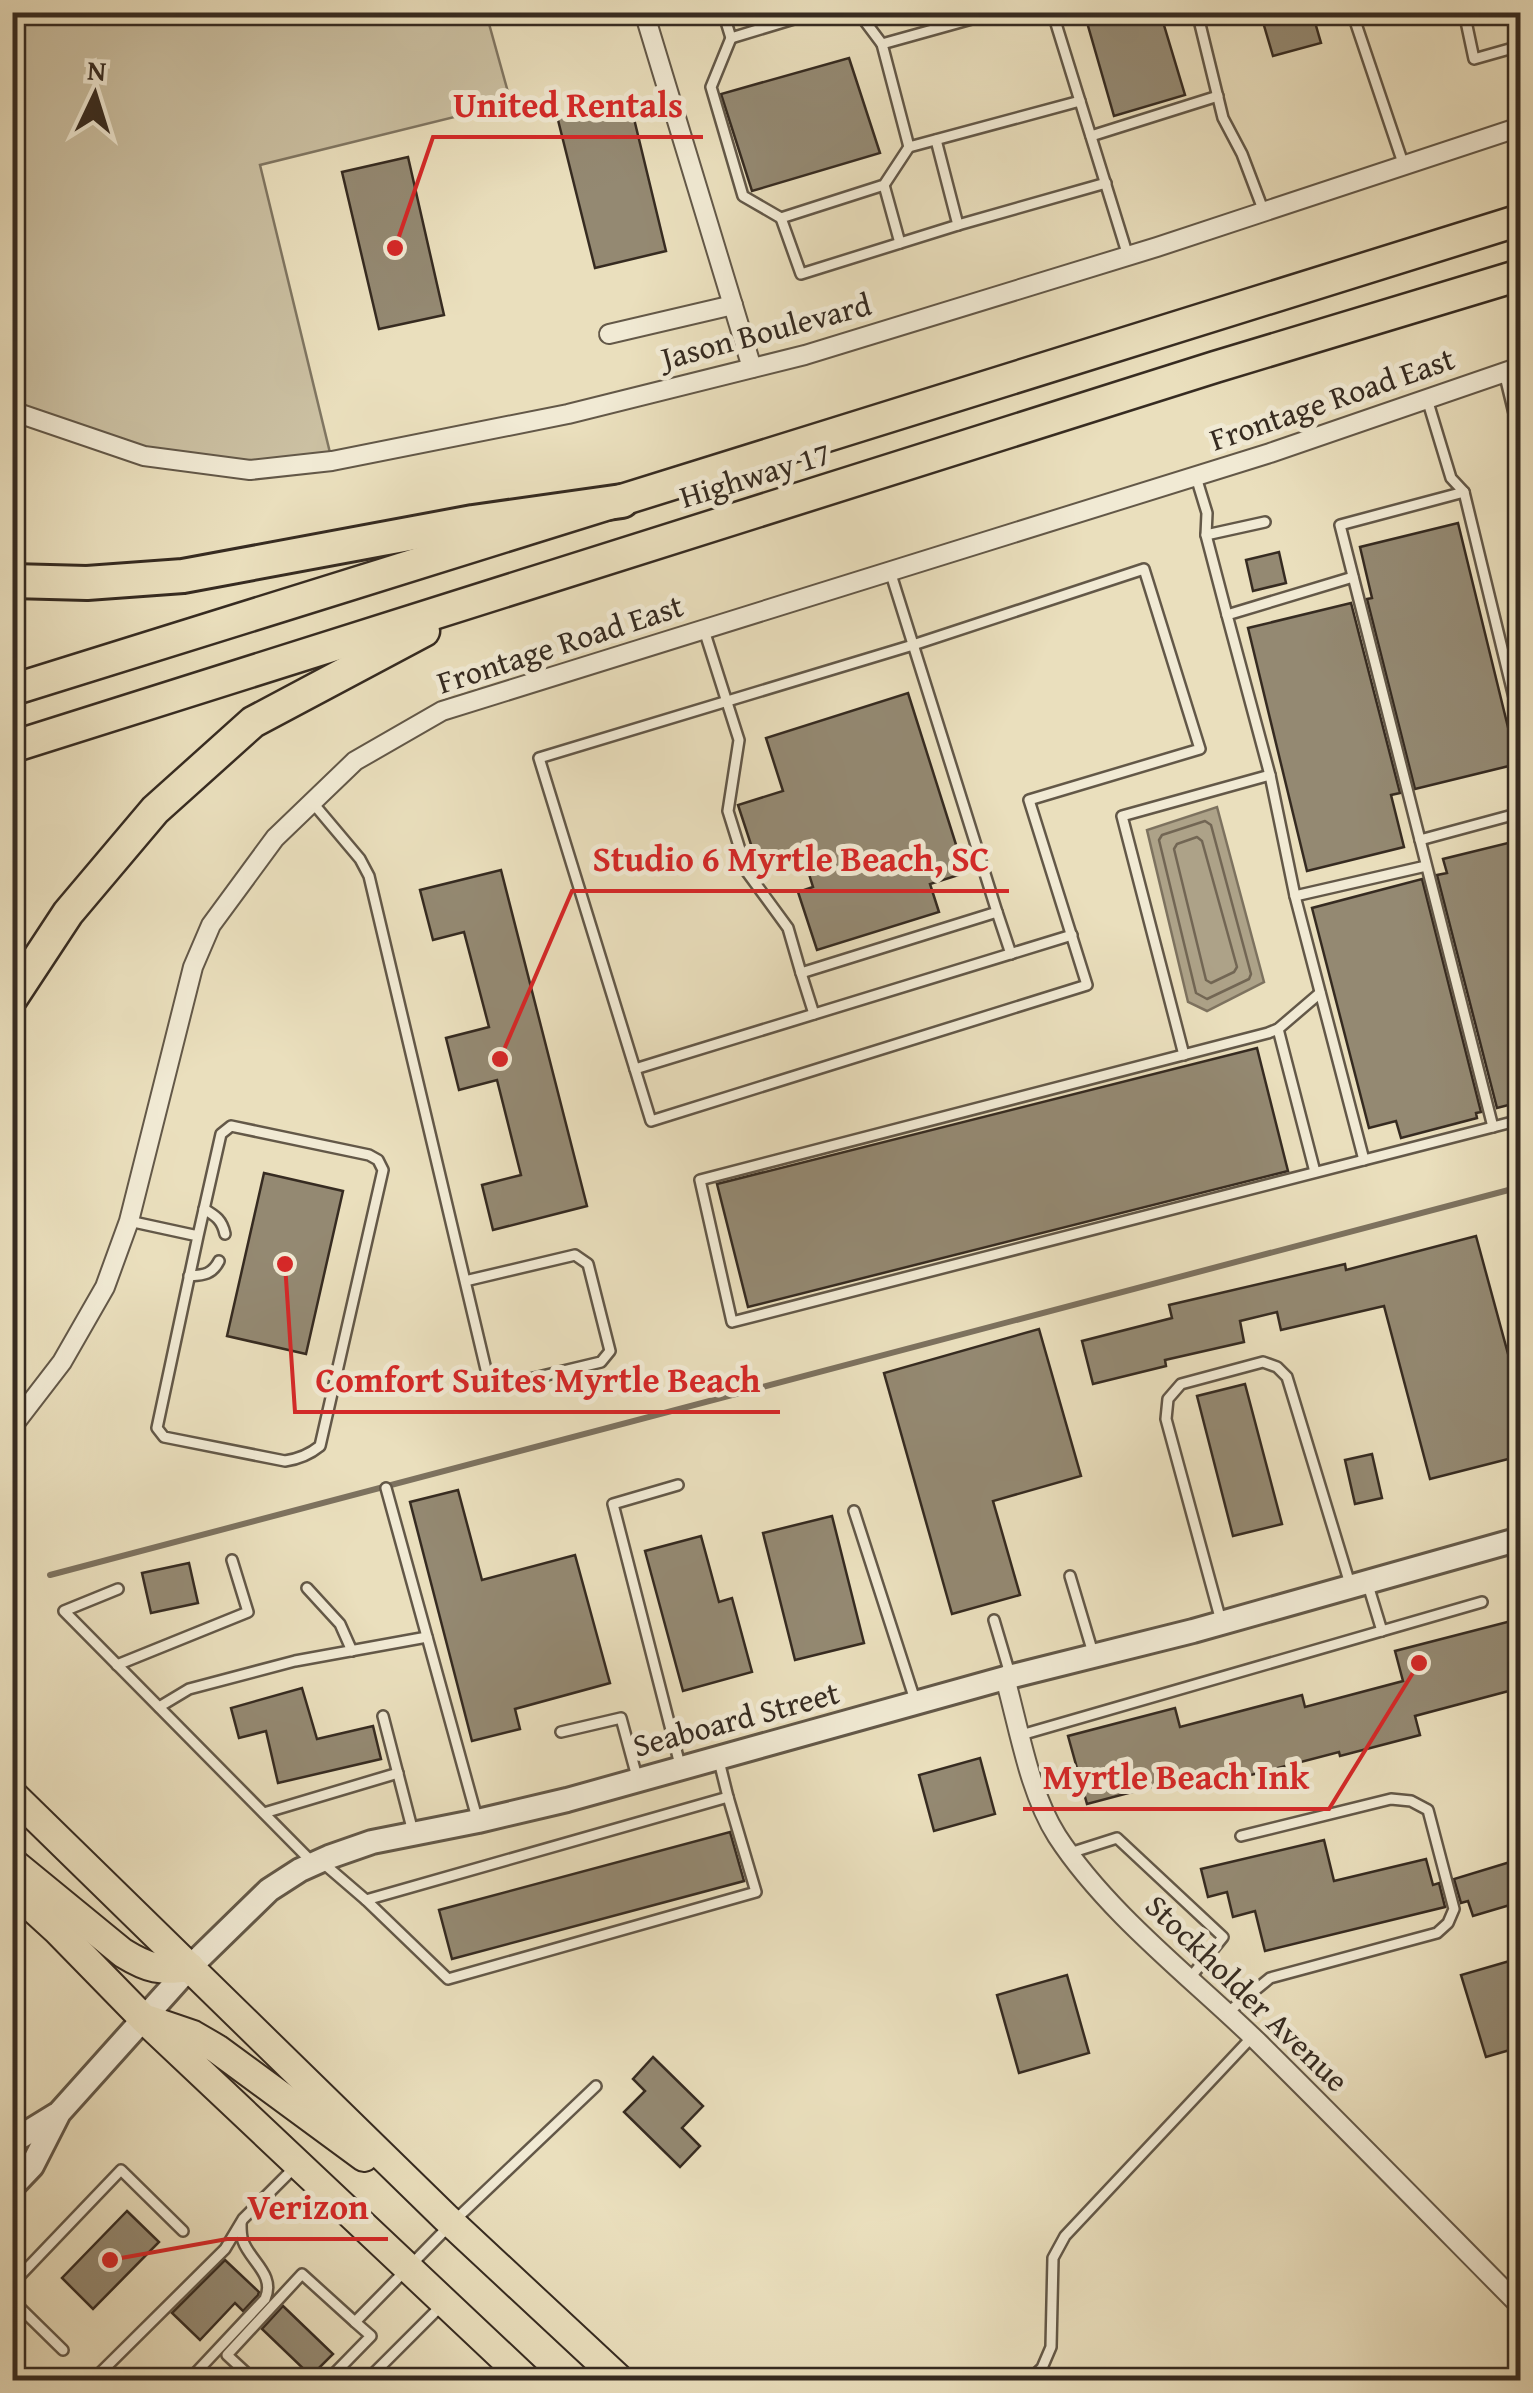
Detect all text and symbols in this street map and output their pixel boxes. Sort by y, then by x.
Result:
north arrow [45,45,145,145]
text: N [86,48,108,91]
callout: United Rentals [433,72,703,137]
text: United Rentals [453,79,683,130]
street label: Jason Boulevard [652,280,876,382]
street label: Frontage Road East [1203,335,1461,462]
street label: Highway 17 [674,429,836,520]
street label: Frontage Road East [431,582,689,705]
callout: Studio 6 Myrtle Beach, SC [572,826,1009,891]
text: Studio 6 Myrtle Beach, SC [593,833,989,884]
callout: Comfort Suites Myrtle Beach [295,1347,780,1412]
text: Comfort Suites Myrtle Beach [316,1354,761,1405]
street label: Seaboard Street [628,1668,844,1769]
callout: Myrtle Beach Ink [1023,1744,1329,1809]
text: Myrtle Beach Ink [1043,1751,1310,1802]
street label: Stockholder Avenue [1135,1883,1360,2102]
callout: Verizon [227,2174,388,2239]
text: Verizon [247,2181,369,2232]

